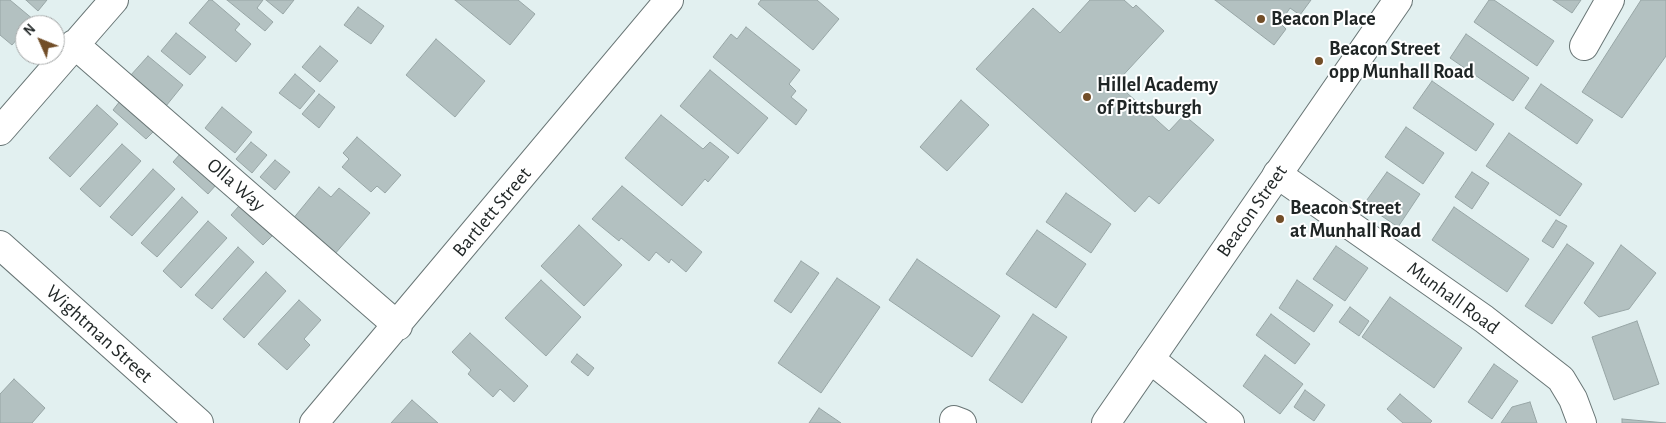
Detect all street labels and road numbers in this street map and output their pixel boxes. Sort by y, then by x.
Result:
street label: Olla Way [202,153,270,217]
street label: Beacon Street [1211,160,1293,262]
street label: Bartlett Street [447,162,537,262]
street label: Munhall Road [1402,256,1504,340]
street label: Wightman Street [41,280,157,388]

